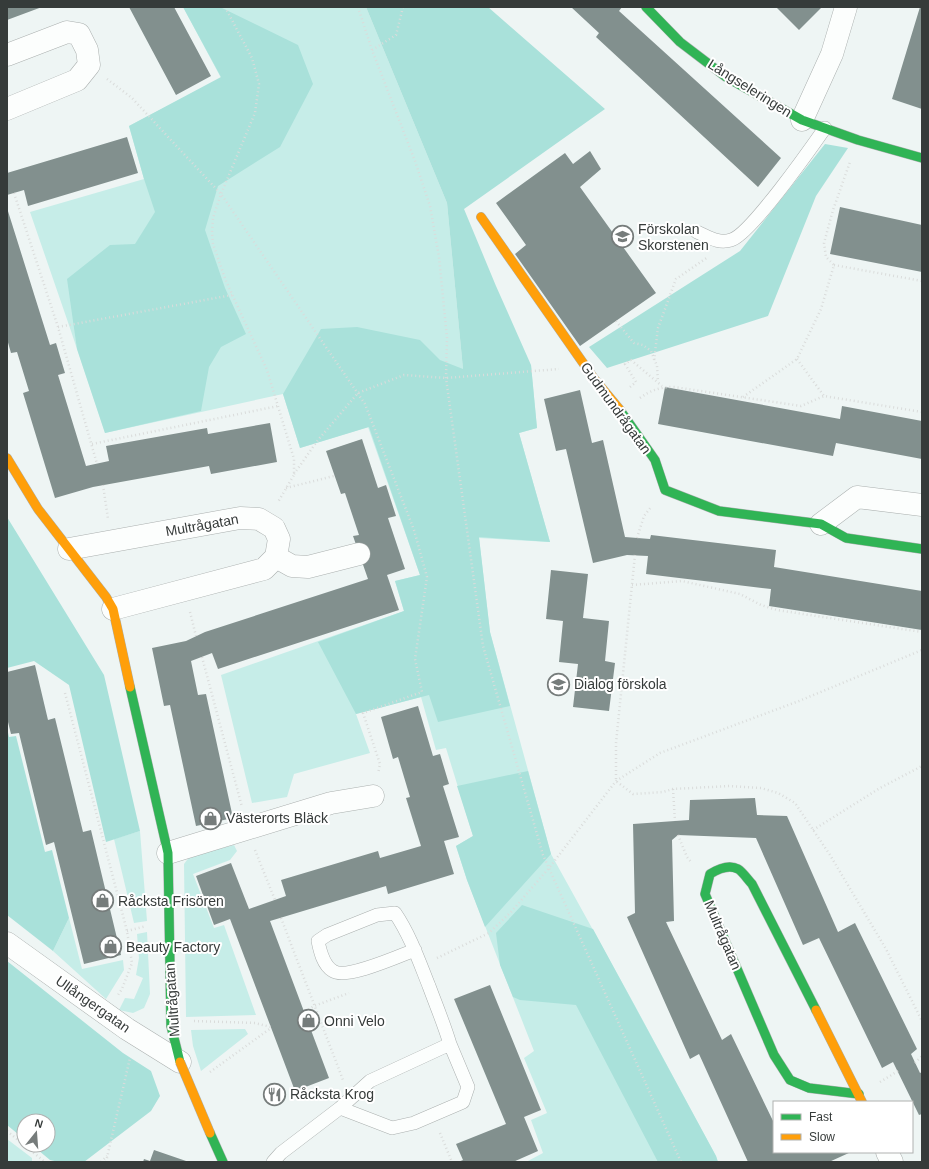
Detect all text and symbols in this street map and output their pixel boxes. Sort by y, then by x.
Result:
street label: Långseleringen [705,56,795,120]
place label: Förskolan Skorstenen [638,221,709,253]
school or university icon: Förskolan Skorstenen [609,224,635,250]
street label: Gudmundrågatan [578,359,654,457]
street label: Multrågatan [164,511,240,539]
school or university icon: Dialog förskola [545,671,571,697]
place label: Dialog förskola [574,676,667,692]
shop icon: Västerorts Bläck [197,805,223,831]
place label: Västerorts Bläck [226,810,329,826]
shop icon: Råcksta Frisören [89,888,115,914]
place label: Råcksta Frisören [118,893,224,909]
street label: Multrågatan [701,898,745,972]
shop icon: Beauty Factory [98,934,124,960]
place label: Beauty Factory [126,939,220,955]
street label: Multrågatan [161,963,183,1037]
street label: Ullångergatan [53,972,133,1036]
shop icon: Onni Velo [295,1008,321,1034]
place label: Onni Velo [324,1013,385,1029]
restaurant icon: Råcksta Krog [261,1081,287,1107]
place label: Råcksta Krog [290,1086,374,1102]
legend [773,1101,913,1153]
text: Fast [809,1110,833,1124]
north arrow [16,1113,56,1153]
text: N [33,1117,45,1130]
text: Slow [809,1130,835,1144]

